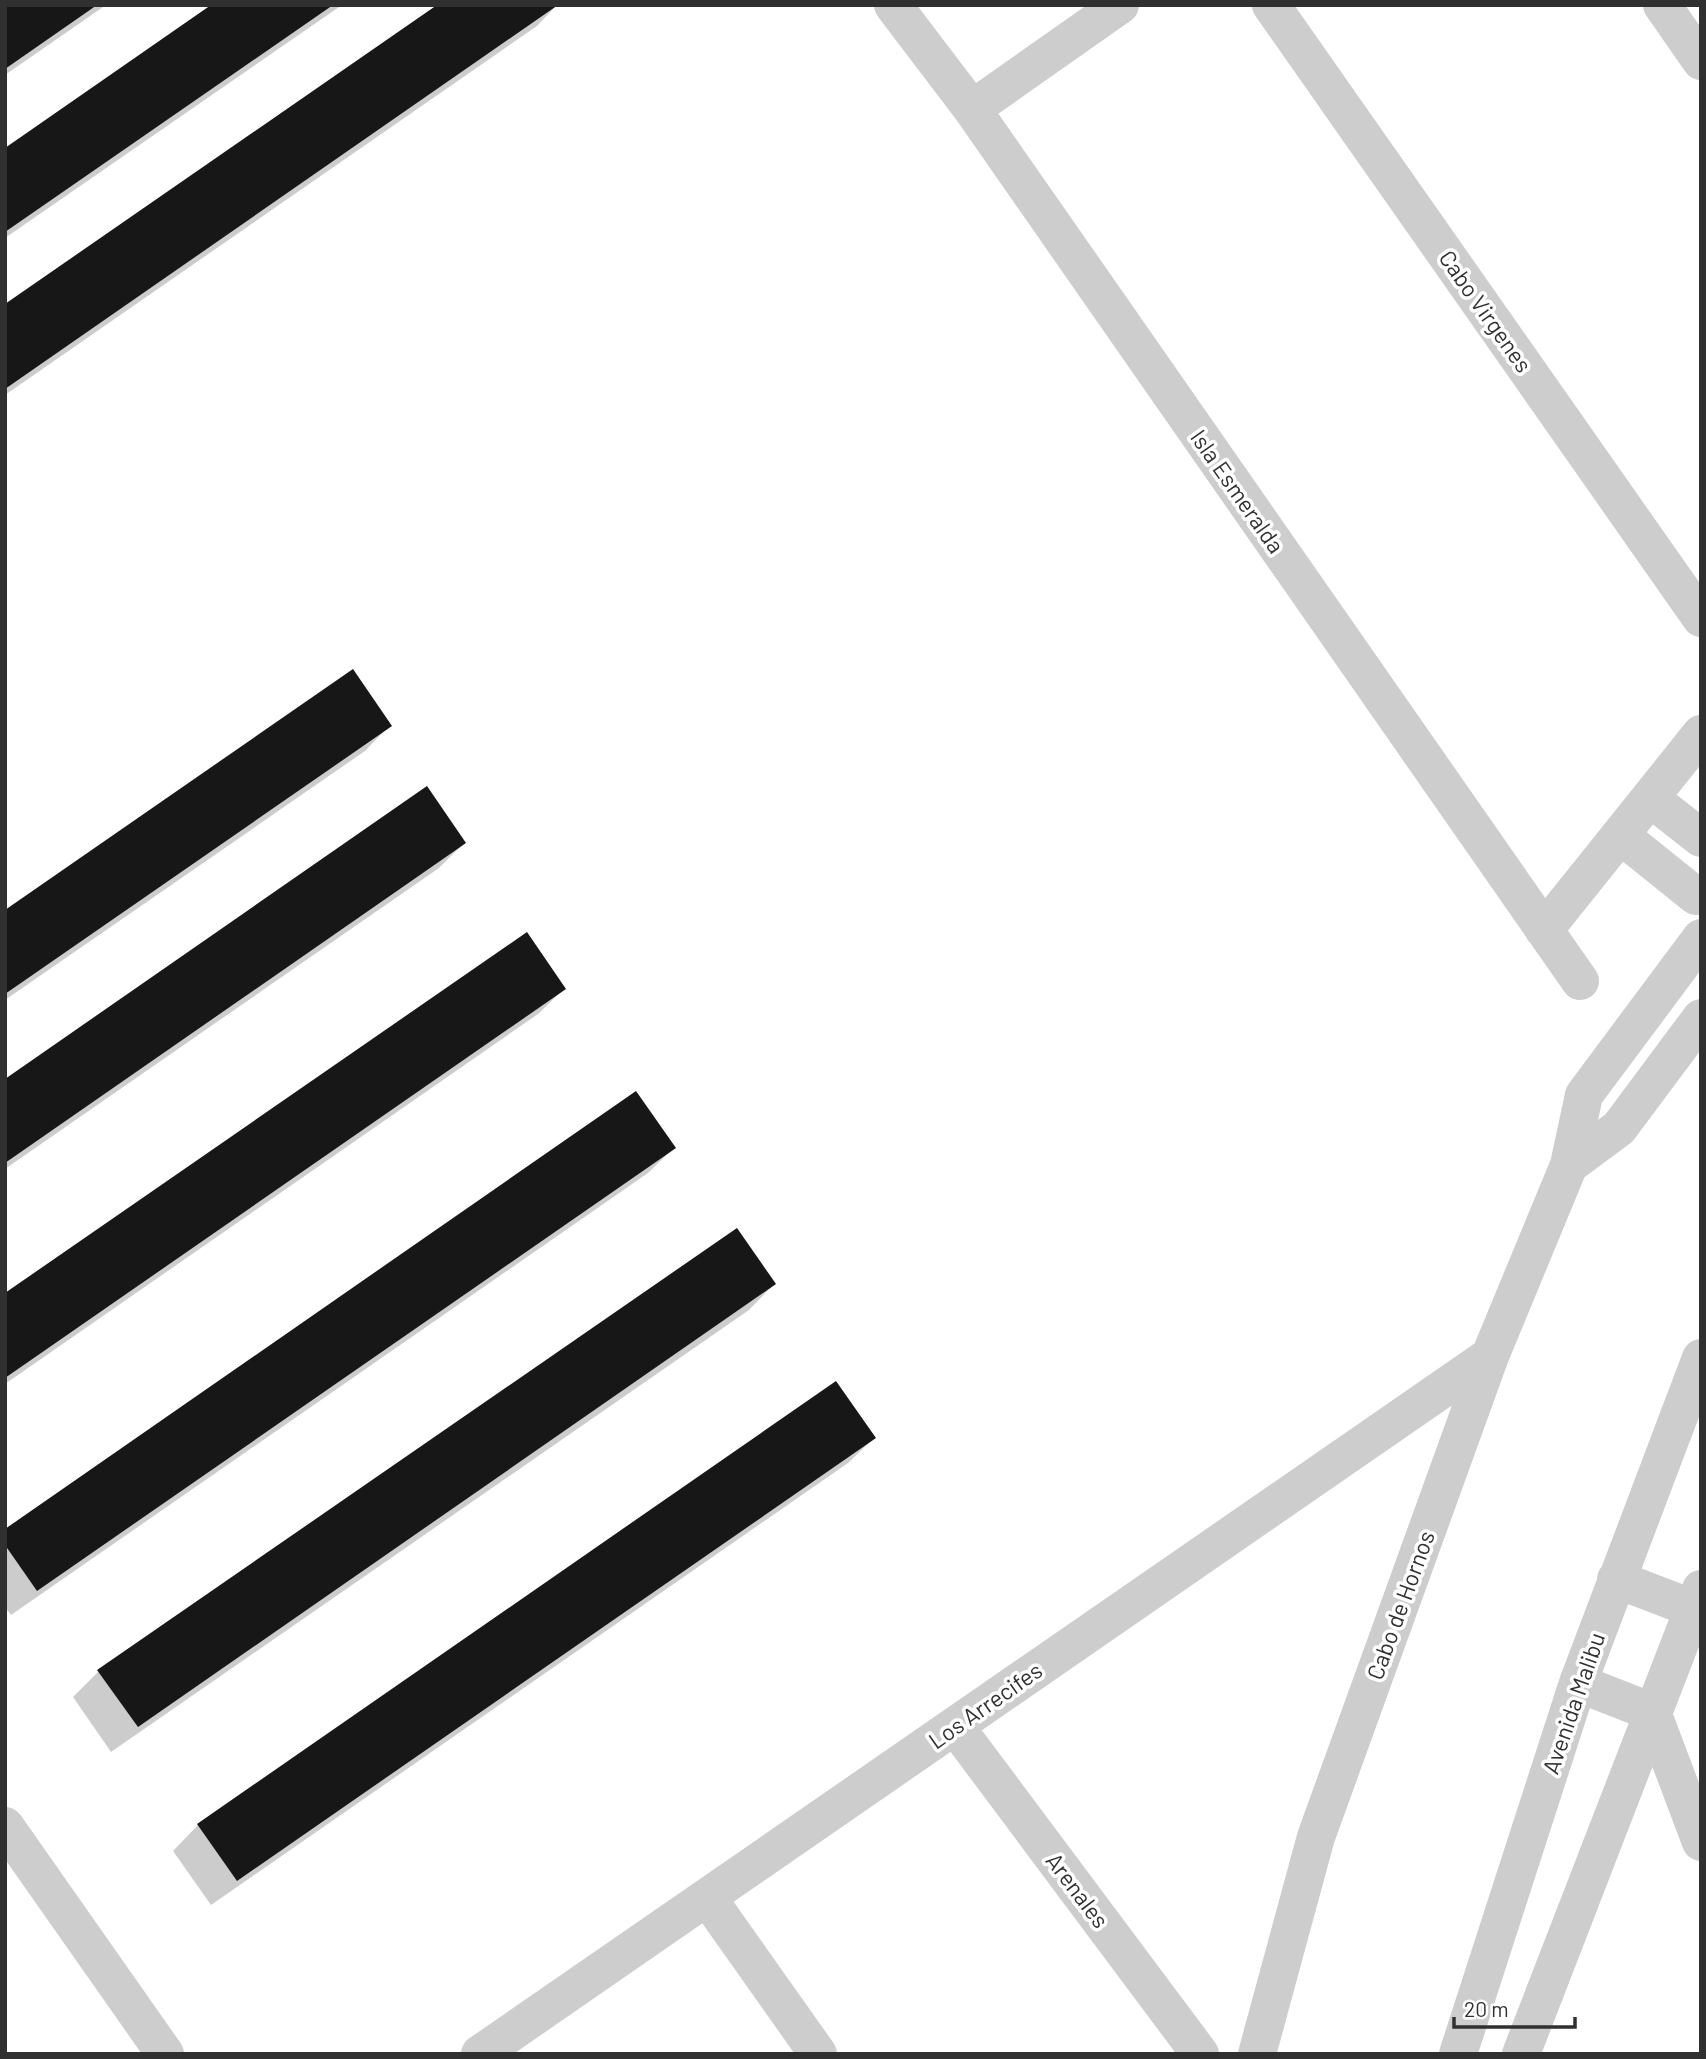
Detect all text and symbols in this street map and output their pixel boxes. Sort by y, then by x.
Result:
street label: Cabo Virgenes [1434,245,1538,377]
street label: Isla Esmeralda [1185,424,1291,558]
street label: Cabo de Hornos [1360,1527,1440,1683]
street label: Avenida Malibu [1536,1629,1610,1777]
street label: Los Arrecifes [923,1656,1047,1754]
street label: Arenales [1041,1847,1115,1933]
scale bar [1454,1986,1575,2030]
text: 20 m [1464,1996,1509,2021]

